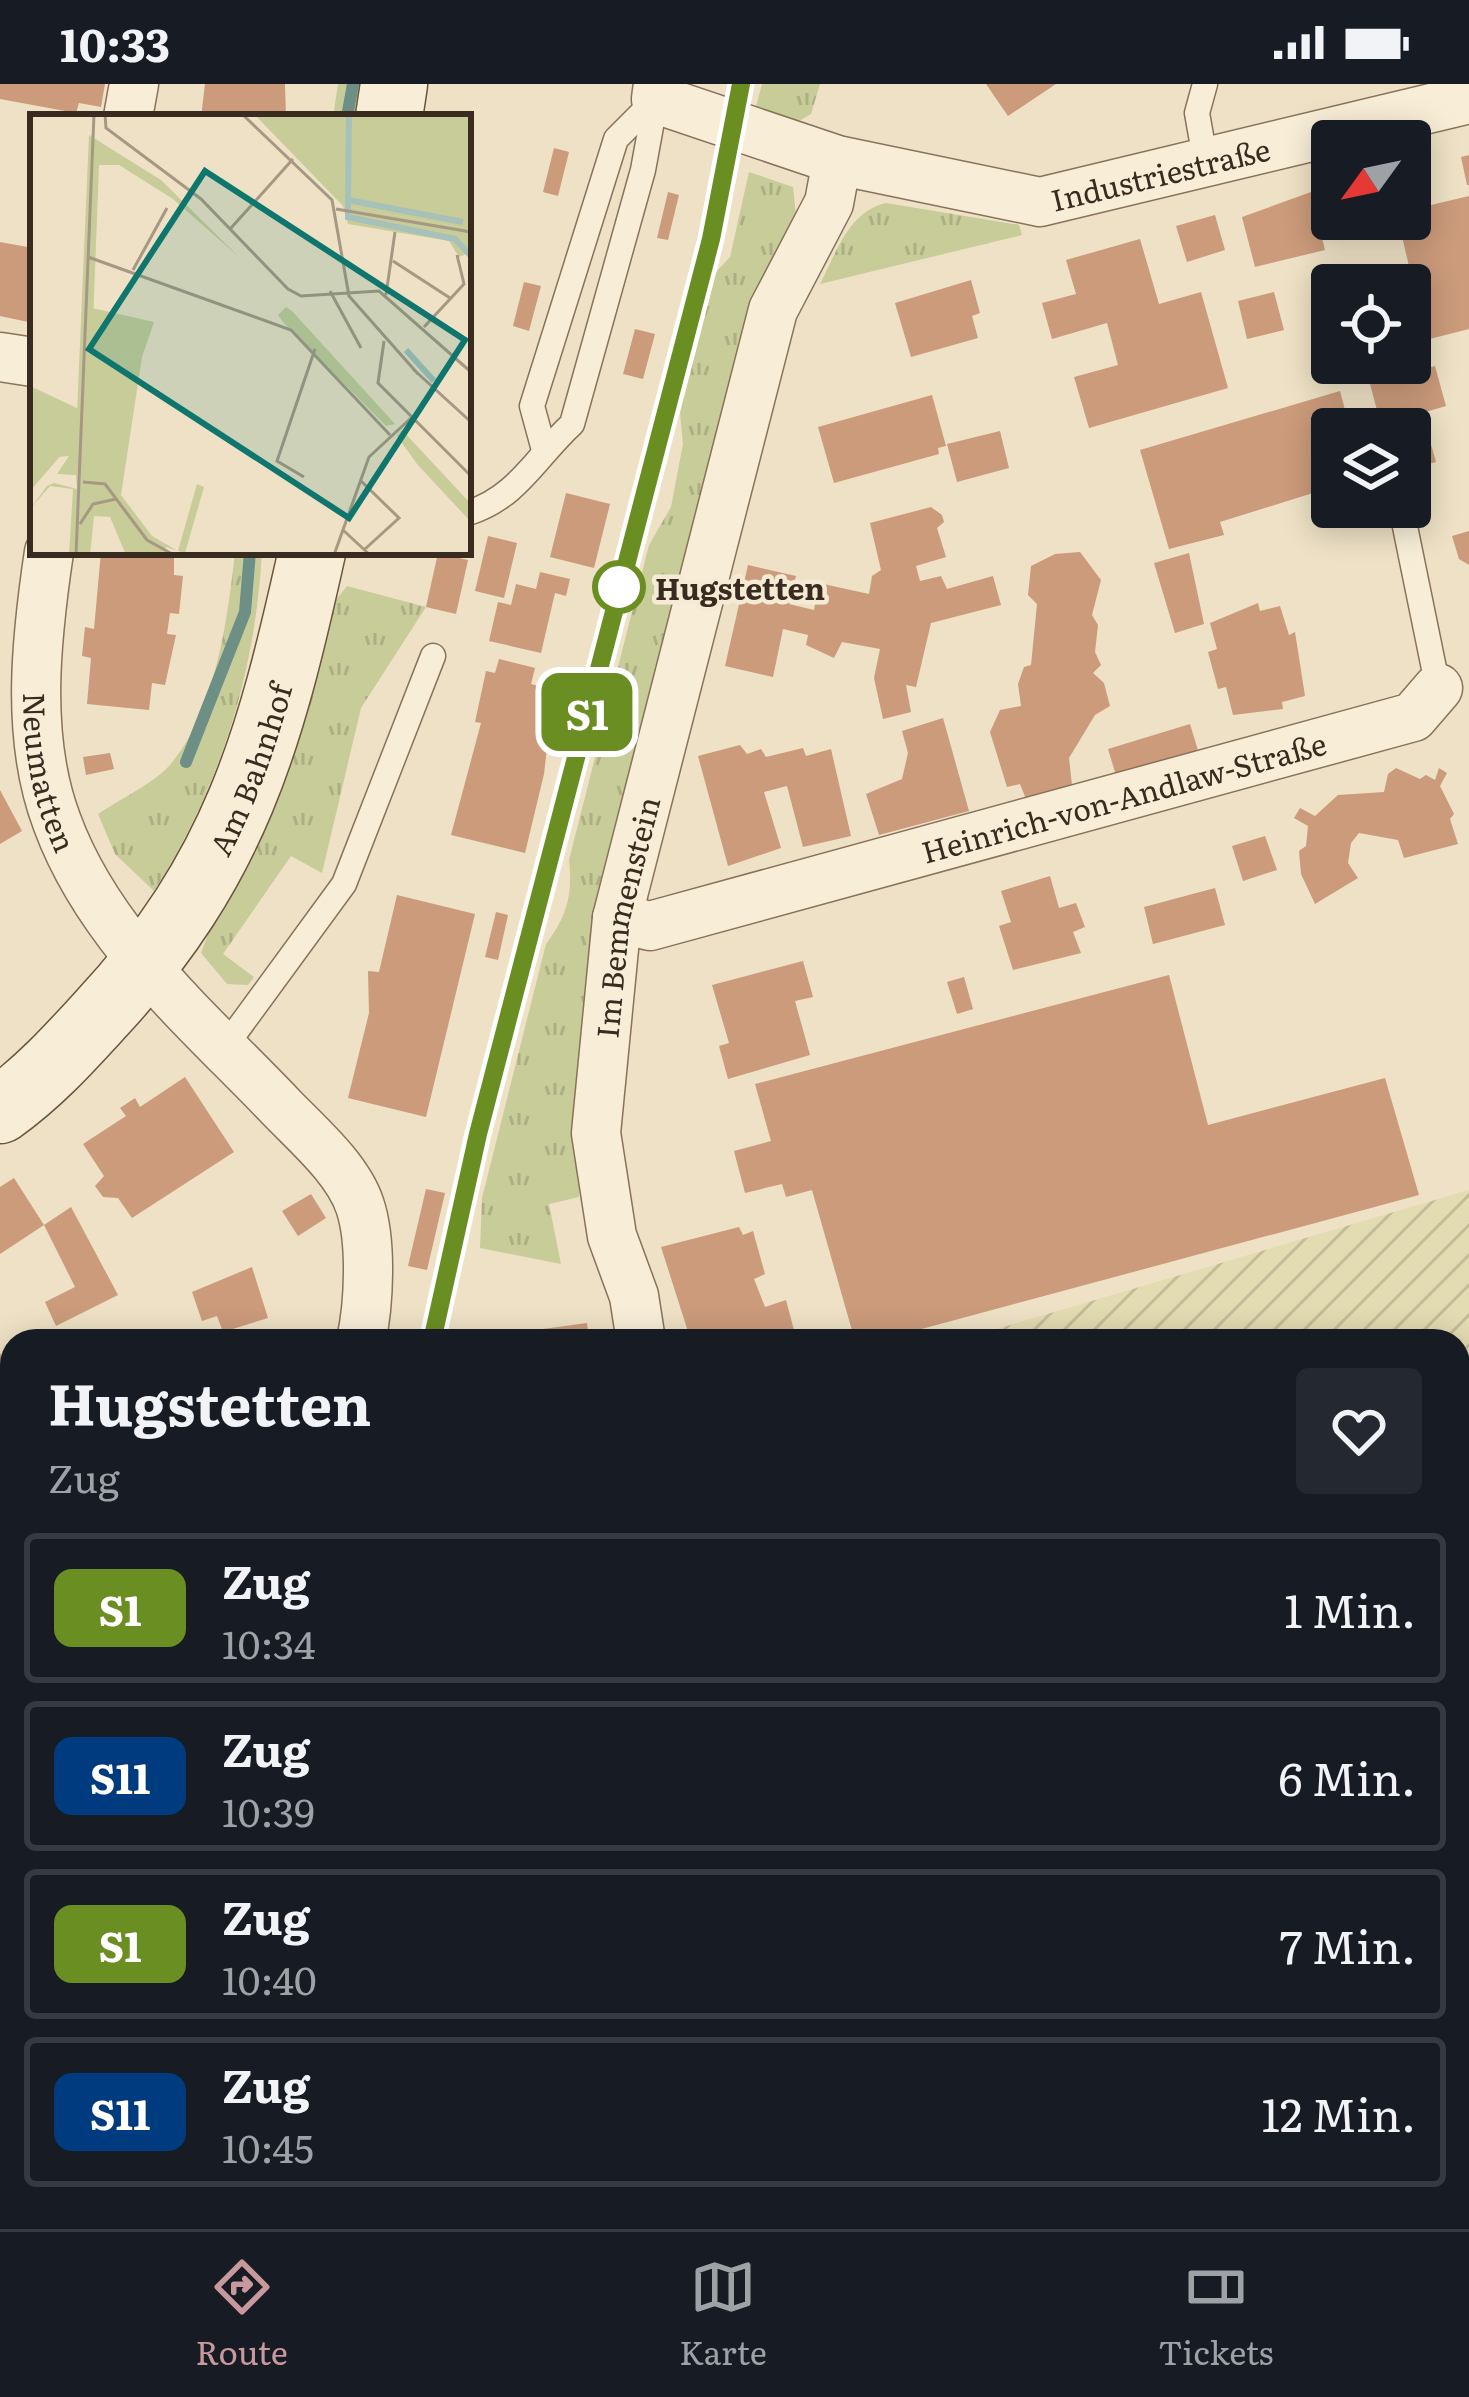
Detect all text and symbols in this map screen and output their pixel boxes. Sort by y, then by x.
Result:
text: 10:33 [60,9,170,76]
inset map [30,114,471,555]
north arrow [1311,120,1431,240]
map controls [1311,120,1431,528]
street label: Industriestraße [1046,126,1274,221]
button: locate [1311,264,1431,384]
button: layers [1311,408,1431,528]
marker: Hugstetten [594,562,644,612]
place label: Hugstetten [655,565,825,609]
line badge: S1 [533,673,641,751]
street label: Am Bahnhof [197,676,302,863]
text: S1 [565,681,609,743]
street label: Neumatten [14,692,88,858]
street label: Heinrich-von-Andlaw-Straße [916,720,1331,873]
street label: Im Bemmenstein [583,791,669,1040]
text: Hugstetten [48,1359,371,1444]
button: heart [1296,1368,1422,1494]
text: Zug [48,1447,120,1505]
text: Zug [222,1546,310,1613]
text: 1 Min. [1284,1575,1416,1642]
text: S1 [98,1577,142,1639]
text: 10:34 [222,1613,315,1671]
text: Zug [222,1714,310,1781]
text: 6 Min. [1278,1743,1416,1810]
text: S11 [90,1745,150,1807]
text: 10:39 [222,1781,315,1839]
text: Zug [222,1882,310,1949]
text: 7 Min. [1280,1911,1416,1978]
text: S1 [98,1913,142,1975]
text: 10:40 [222,1949,317,2007]
text: Zug [222,2050,310,2117]
text: 12 Min. [1261,2079,1416,2146]
text: S11 [90,2081,150,2143]
text: 10:45 [222,2117,314,2175]
tab: Route [196,2254,288,2375]
tab: Karte [679,2254,767,2375]
tab: Tickets [1158,2254,1273,2375]

